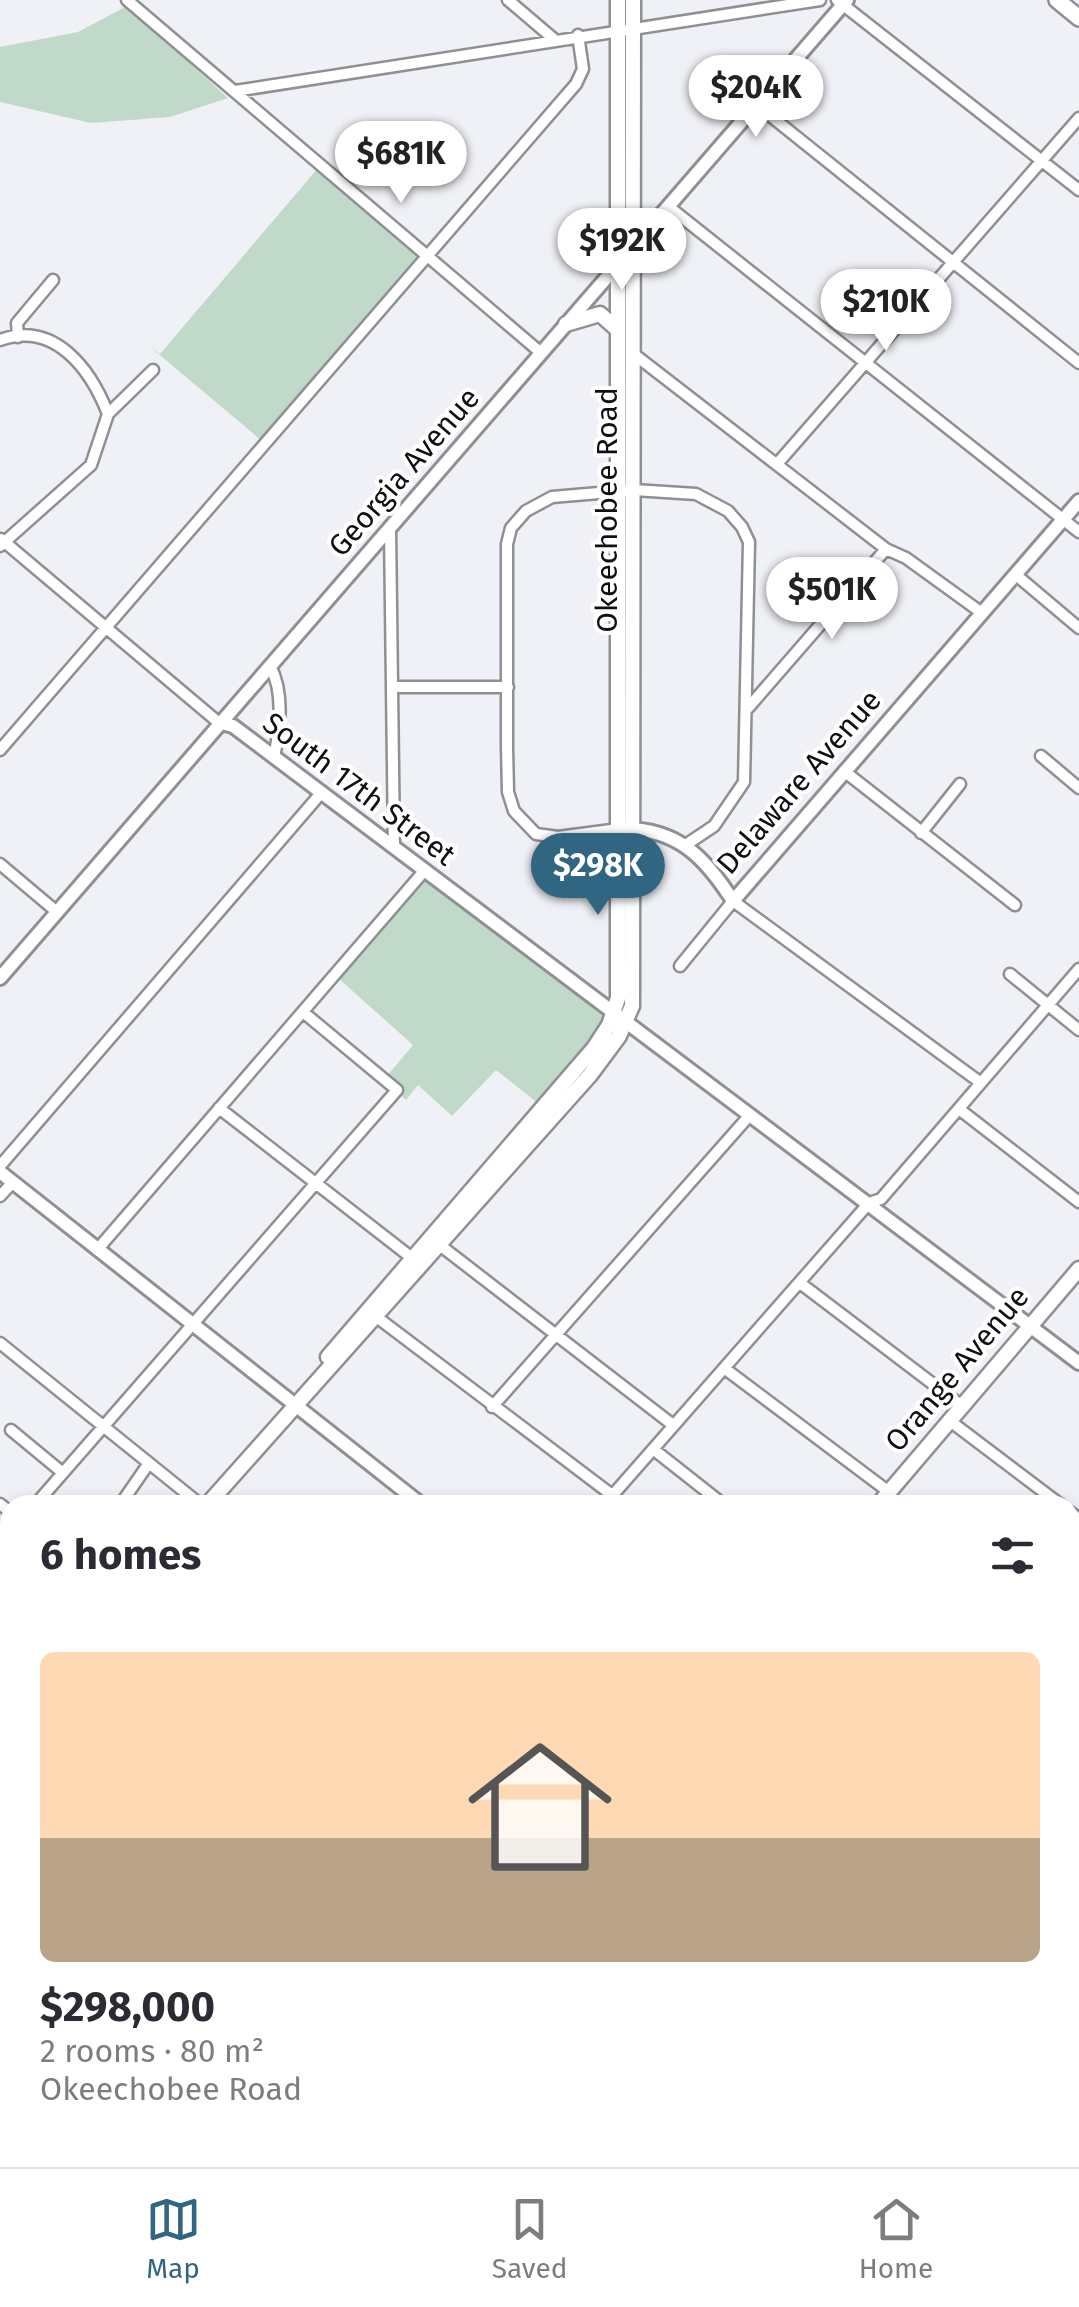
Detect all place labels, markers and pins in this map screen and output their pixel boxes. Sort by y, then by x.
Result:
pin: $204K [686,55,826,140]
pin: $681K [331,121,471,206]
pin: $192K [552,208,692,293]
pin: $210K [816,269,956,354]
pin: $501K [762,557,902,642]
pin: $298K [528,833,668,918]

